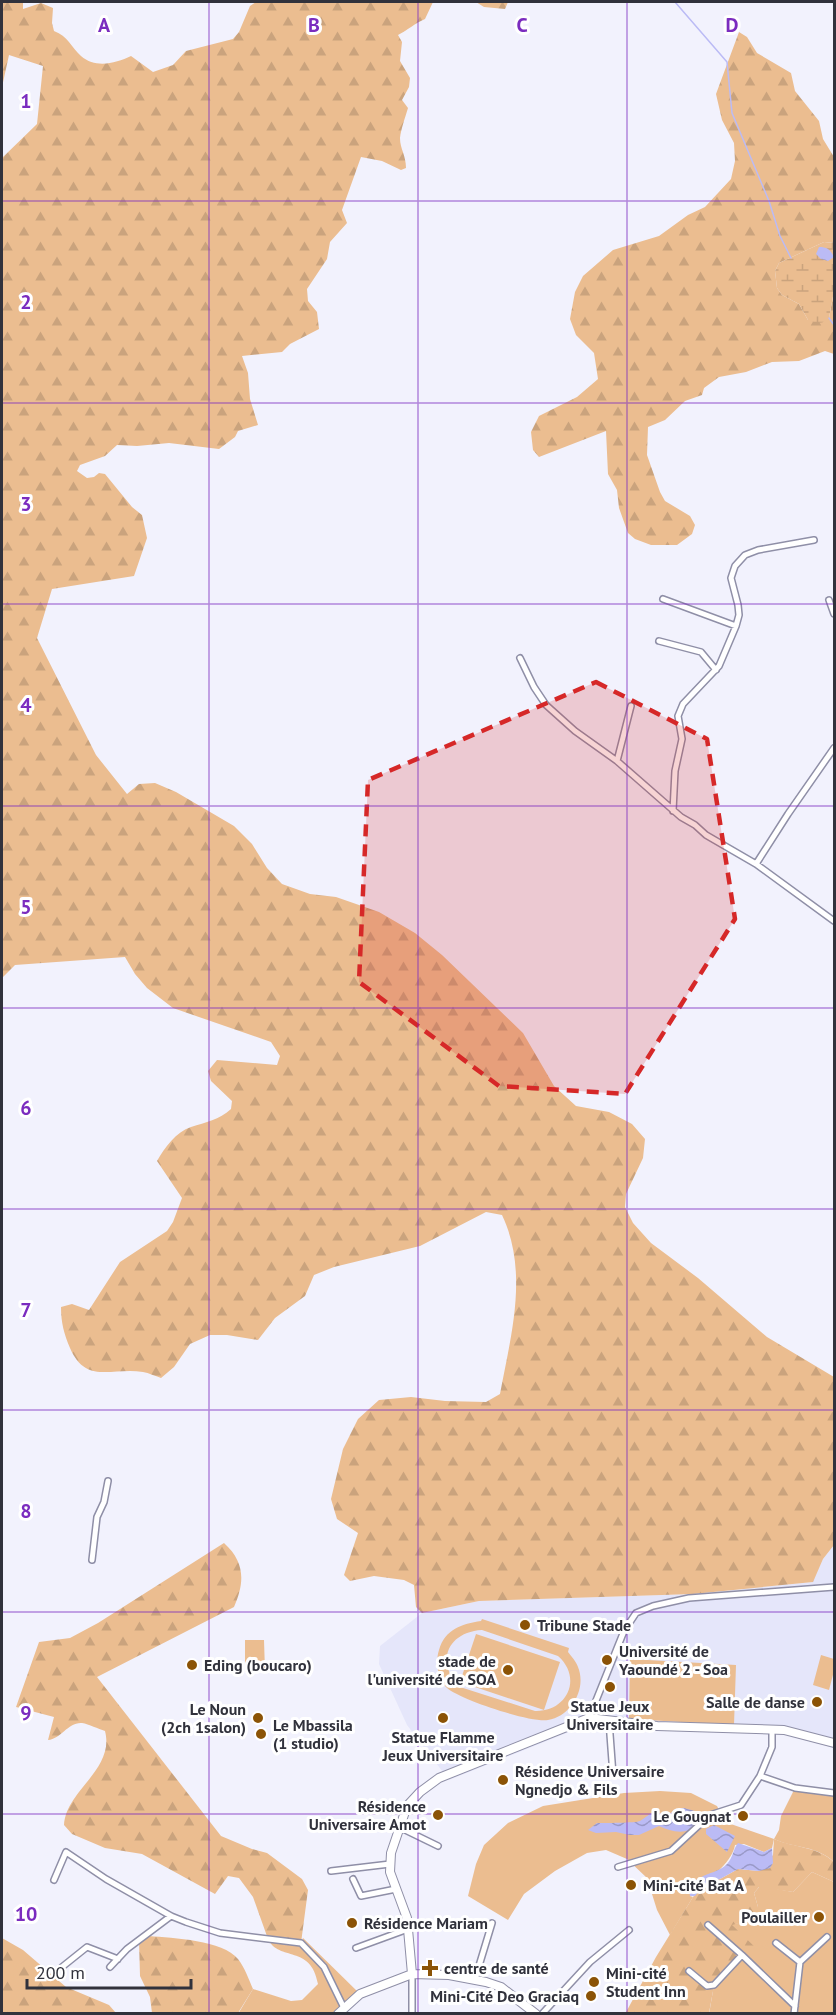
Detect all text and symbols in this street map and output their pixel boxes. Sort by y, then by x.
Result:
text: A [98,12,111,38]
text: B [308,12,320,38]
text: C [516,12,528,38]
text: D [726,12,739,38]
text: 1 [20,88,32,114]
text: 2 [20,289,32,315]
text: 3 [20,491,32,517]
text: 4 [20,692,32,718]
text: 5 [20,894,32,920]
text: 6 [20,1095,32,1121]
text: 7 [20,1297,32,1323]
text: 8 [20,1498,32,1524]
place label: Tribune Stade [537,1615,631,1635]
marker: Tribune Stade [518,1618,532,1632]
place label: Université de Yaoundé 2 - Soa [618,1641,728,1679]
place label: stade de l'université de SOA [368,1651,496,1689]
marker: Université de Yaoundé 2 - Soa [600,1653,614,1667]
place label: Eding (boucaro) [204,1655,312,1675]
marker: Eding (boucaro) [185,1658,199,1672]
marker: stade de l'université de SOA [501,1663,515,1677]
marker: Statue Jeux Universitaire [603,1680,617,1694]
place label: Salle de danse [706,1692,805,1712]
marker: Salle de danse [810,1695,824,1709]
place label: Statue Jeux Universitaire [567,1696,653,1734]
place label: Le Noun (2ch 1salon) [161,1699,246,1737]
text: 9 [20,1700,32,1726]
marker: Le Noun (2ch 1salon) [251,1711,265,1725]
marker: Statue Flamme Jeux Universitaire [436,1711,450,1725]
place label: Le Mbassila (1 studio) [273,1715,353,1753]
marker: Le Mbassila (1 studio) [254,1727,268,1741]
place label: Statue Flamme Jeux Universitaire [382,1727,504,1765]
place label: Résidence Universaire Ngnedjo & Fils [515,1761,664,1799]
marker: Résidence Universaire Ngnedjo & Fils [496,1773,510,1787]
place label: Résidence Universaire Amot [309,1796,426,1834]
place label: Le Gougnat [654,1806,731,1826]
marker: Résidence Universaire Amot [431,1808,445,1822]
marker: Le Gougnat [736,1809,750,1823]
place label: Mini-cité Bat A [643,1875,744,1895]
marker: Mini-cité Bat A [624,1878,638,1892]
text: 10 [15,1901,37,1927]
place label: Poulailler [741,1907,807,1927]
marker: Poulailler [812,1910,826,1924]
place label: Résidence Mariam [364,1913,488,1933]
marker: Résidence Mariam [345,1916,359,1930]
scale bar [27,1952,190,1990]
place label: centre de santé [444,1958,549,1978]
marker: centre de santé [421,1959,439,1977]
text: 200 m [36,1961,85,1984]
place label: Mini-cité Student Inn [606,1963,686,2001]
marker: Mini-cité Student Inn [587,1975,601,1989]
place label: Mini-Cité Deo Graciaq [430,1986,579,2006]
marker: Mini-Cité Deo Graciaq [584,1989,598,2003]

